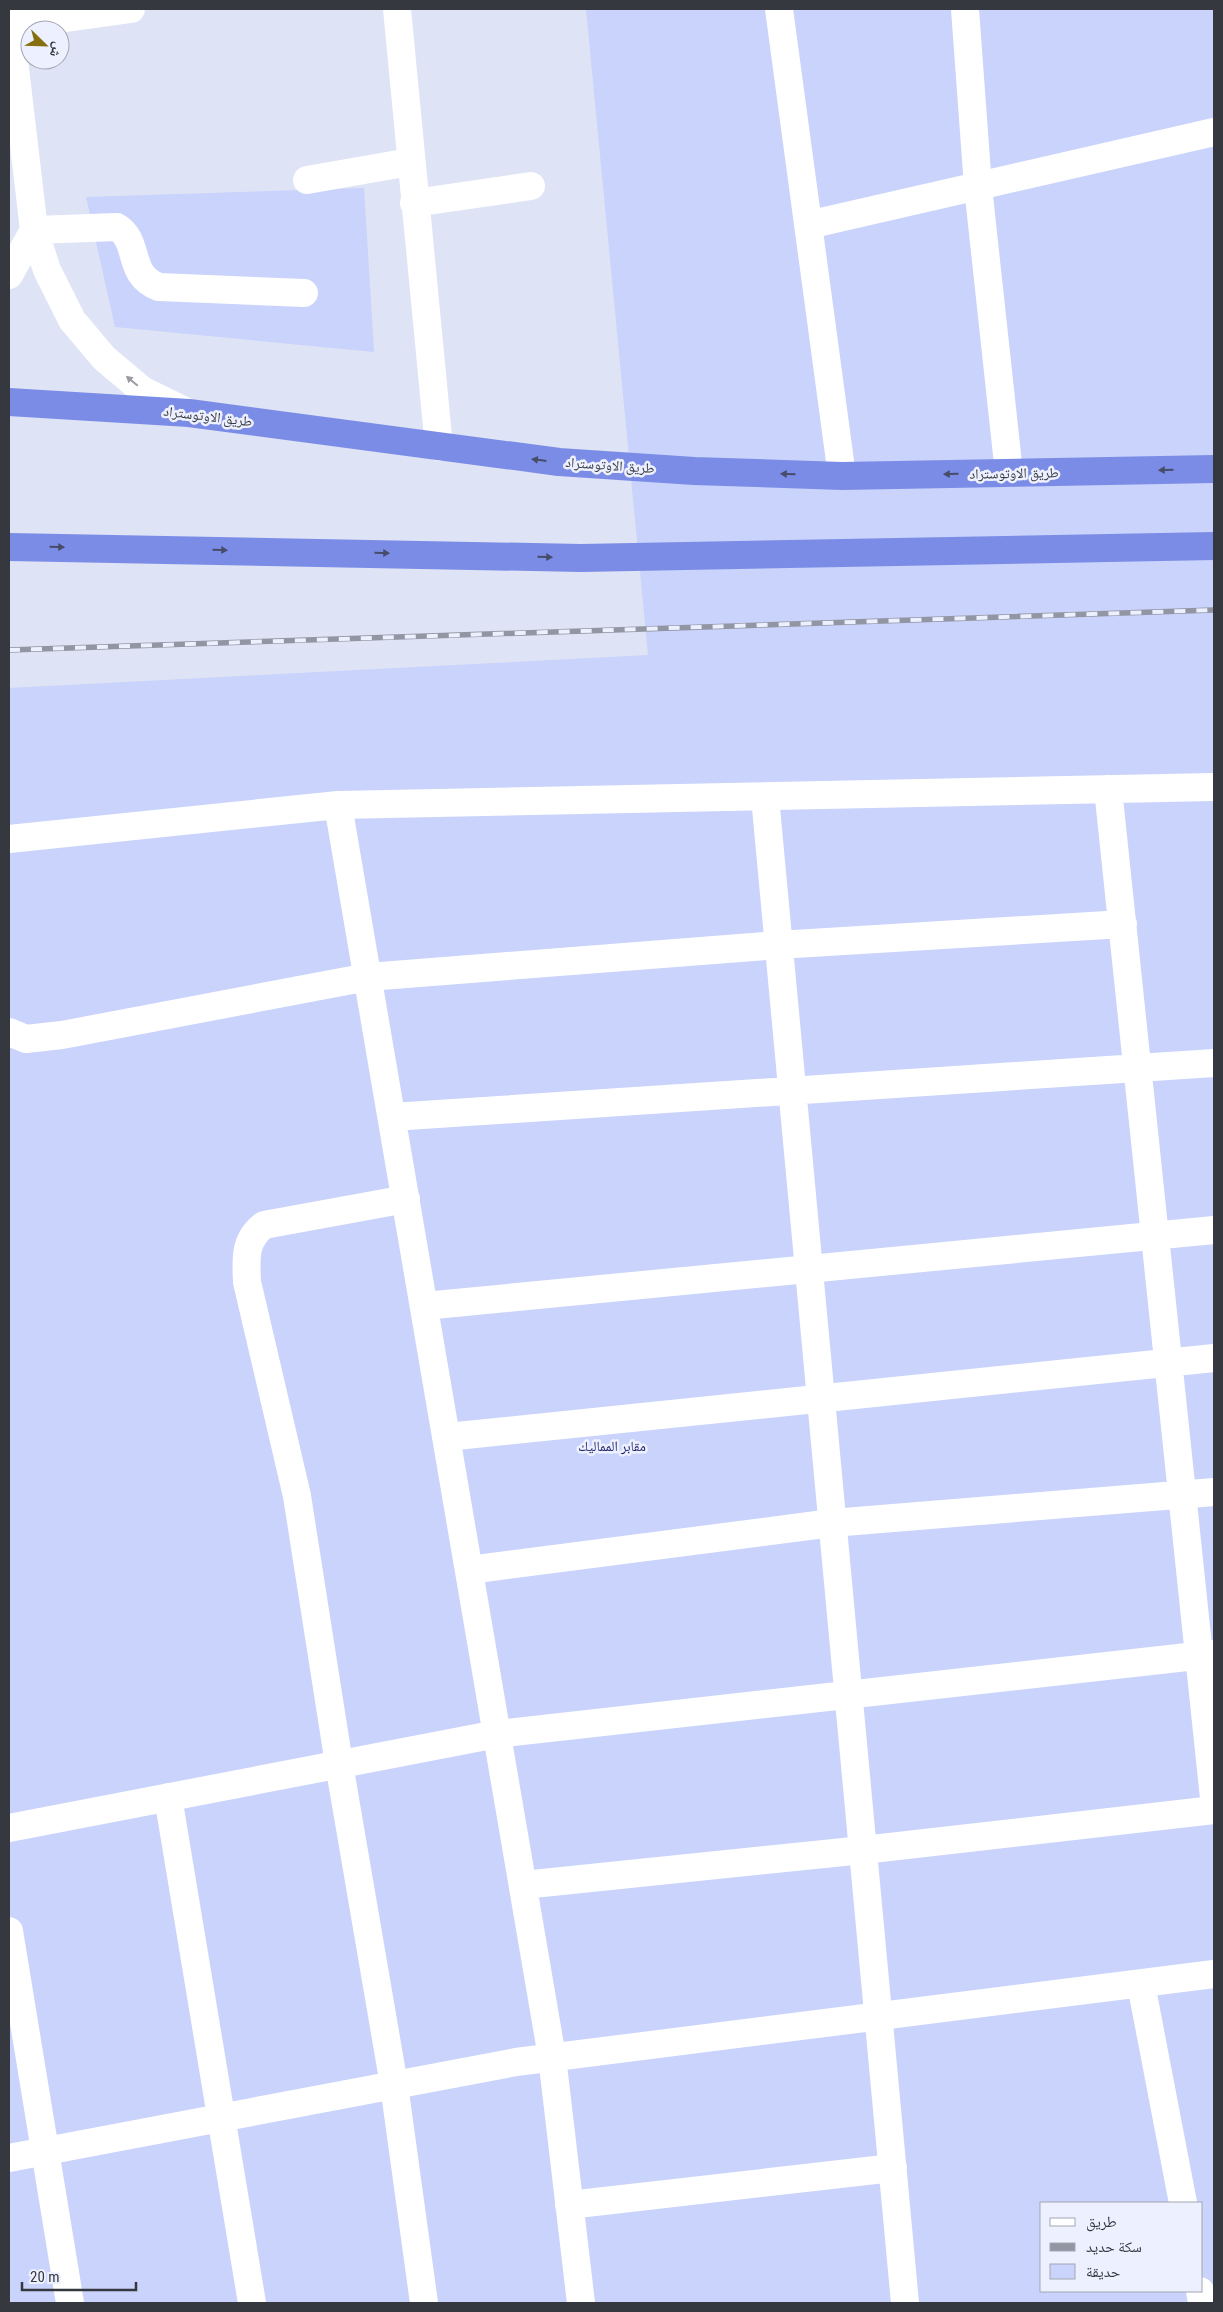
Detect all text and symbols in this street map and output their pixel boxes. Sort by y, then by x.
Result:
north arrow [20,20,70,70]
text: ش [46,40,67,60]
one-way arrow [125,375,138,386]
street label: طريق الاوتوستراد [162,403,253,431]
street label: طريق الاوتوستراد [565,454,655,478]
one-way arrow [530,455,546,463]
street label: طريق الاوتوستراد [969,464,1059,484]
one-way arrow [1157,466,1173,474]
one-way arrow [780,470,796,478]
one-way arrow [942,470,958,478]
one-way arrow [50,543,66,551]
one-way arrow [212,546,228,554]
one-way arrow [375,550,391,558]
one-way arrow [537,553,553,561]
park label: مقابر المماليك [578,1438,646,1455]
legend [1040,2202,1203,2292]
text: طريق [1086,2213,1117,2232]
text: سكة حديد [1086,2238,1142,2256]
scale bar [22,2260,136,2292]
text: حديقة [1086,2263,1121,2281]
text: 20 m [30,2268,60,2286]

